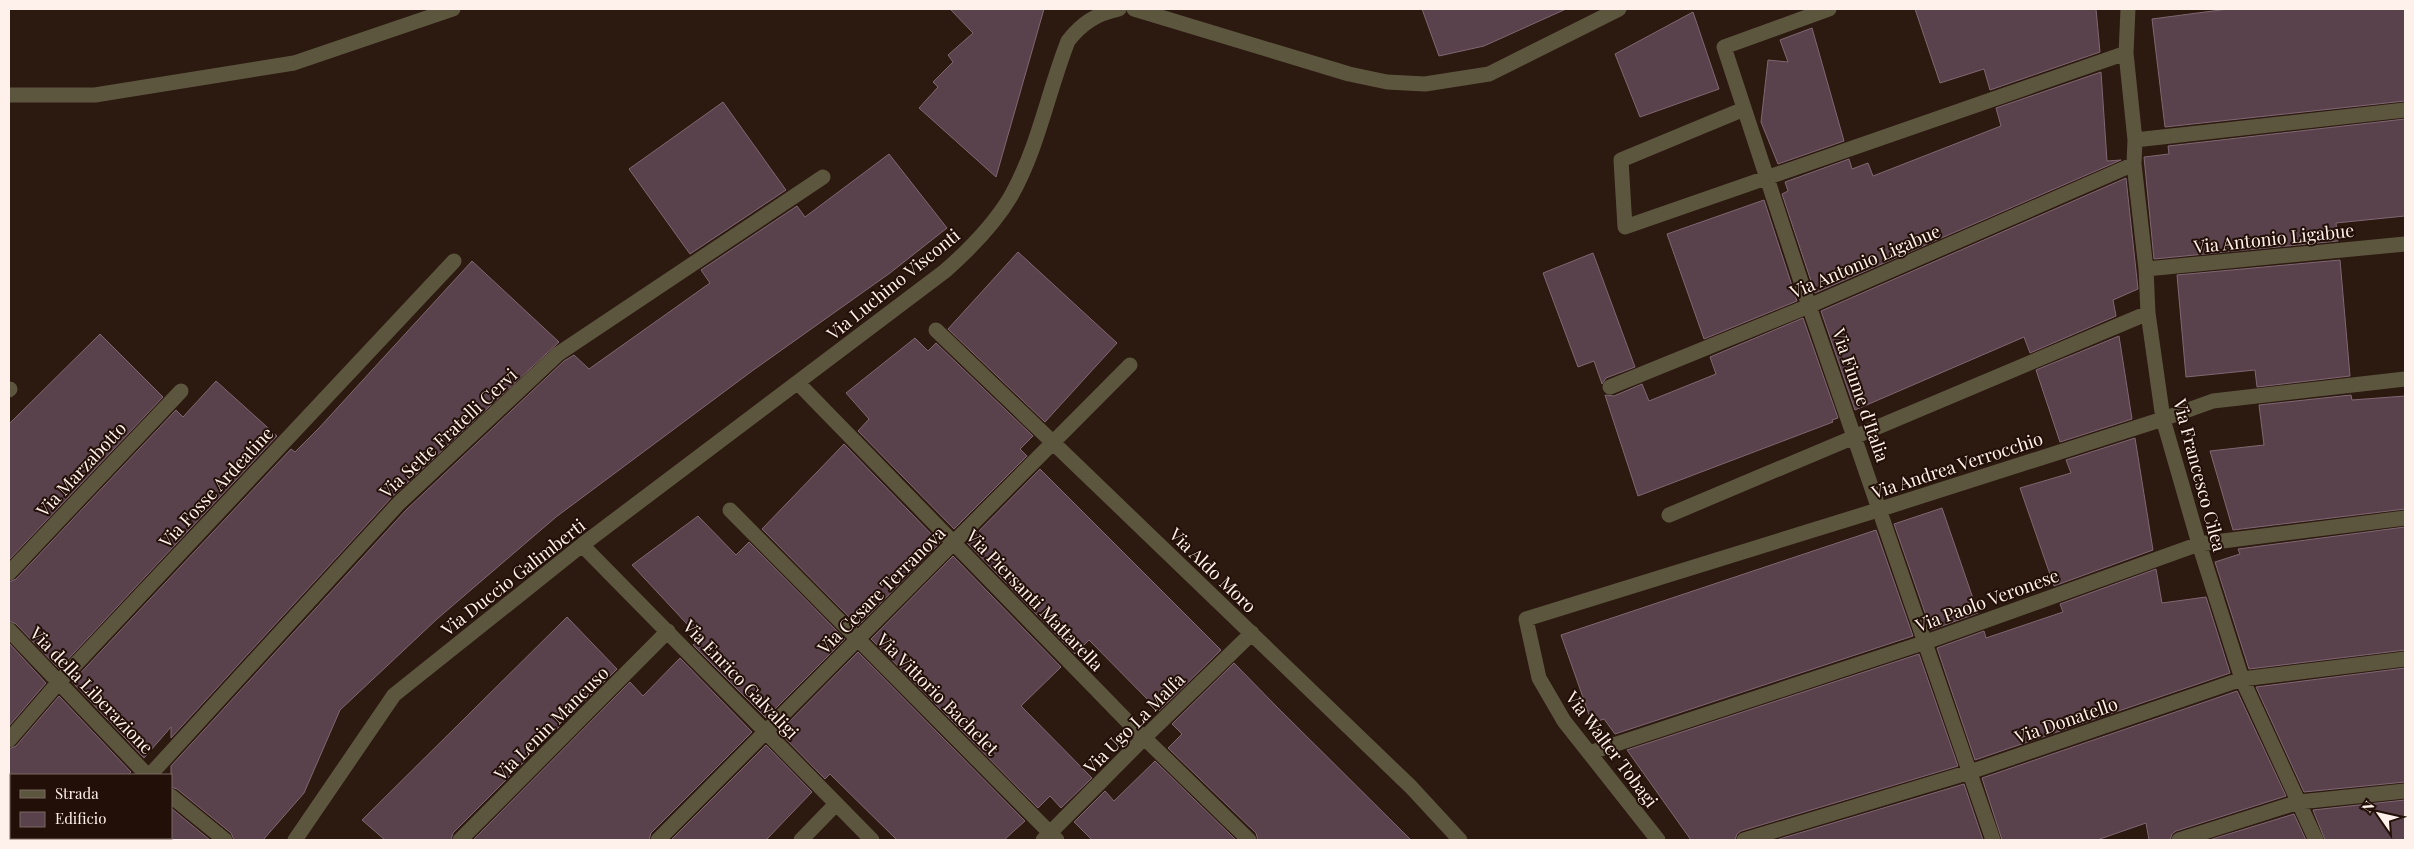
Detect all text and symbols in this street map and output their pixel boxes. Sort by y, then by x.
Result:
street label: Via Antonio Ligabue [1785,218,1944,304]
street label: Via Antonio Ligabue [2192,218,2355,258]
street label: Via Luchino Visconti [821,223,965,346]
street label: Via Fiume d'Italia [1827,324,1895,465]
street label: Via Sette Fratelli Cervi [373,363,522,504]
street label: Via Francesco Cilea [2168,395,2232,554]
street label: Via Marzabotto [30,416,131,522]
street label: Via Fosse Ardeatine [153,421,278,553]
street label: Via Andrea Verrocchio [1867,426,2046,504]
street label: Via Duccio Galimberti [435,513,590,641]
street label: Via Cesare Terranova [811,521,950,660]
street label: Via Aldo Moro [1163,522,1262,618]
street label: Via Piersanti Mattarella [960,523,1109,676]
street label: Via Paolo Veronese [1911,563,2062,637]
street label: Via Enrico Galvaligi [677,613,804,744]
street label: Via della Liberazione [24,620,159,759]
street label: Via Vittorio Bachelet [871,627,1005,761]
street label: Via Lenin Mancuso [488,660,614,786]
street label: Via Ugo La Malfa [1078,667,1190,779]
street label: Via Walter Tobagi [1560,685,1664,812]
street label: Via Donatello [2010,691,2121,749]
legend [10,774,172,839]
text: Strada [55,783,99,803]
north arrow [2354,789,2404,839]
text: N [2357,797,2379,816]
text: Edificio [55,808,106,828]

